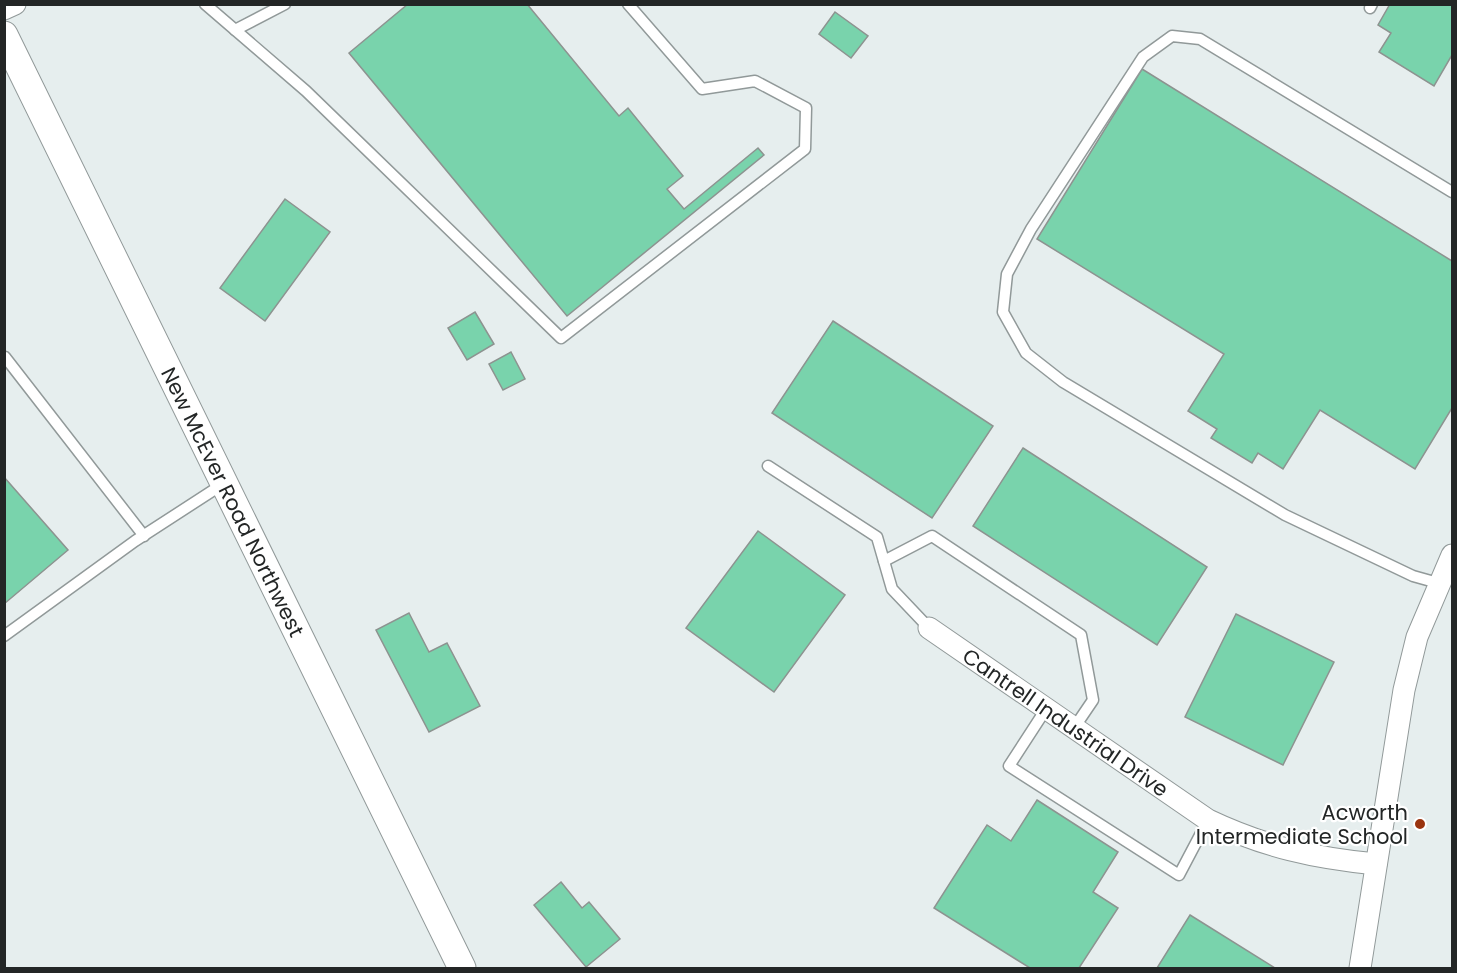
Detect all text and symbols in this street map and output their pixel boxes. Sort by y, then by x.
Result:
street label: New McEver Road Northwest [155,362,312,641]
street label: Cantrell Industrial Drive [957,641,1174,803]
place label: Acworth Intermediate School [1196,798,1408,851]
marker: Acworth Intermediate School [1413,817,1427,831]

